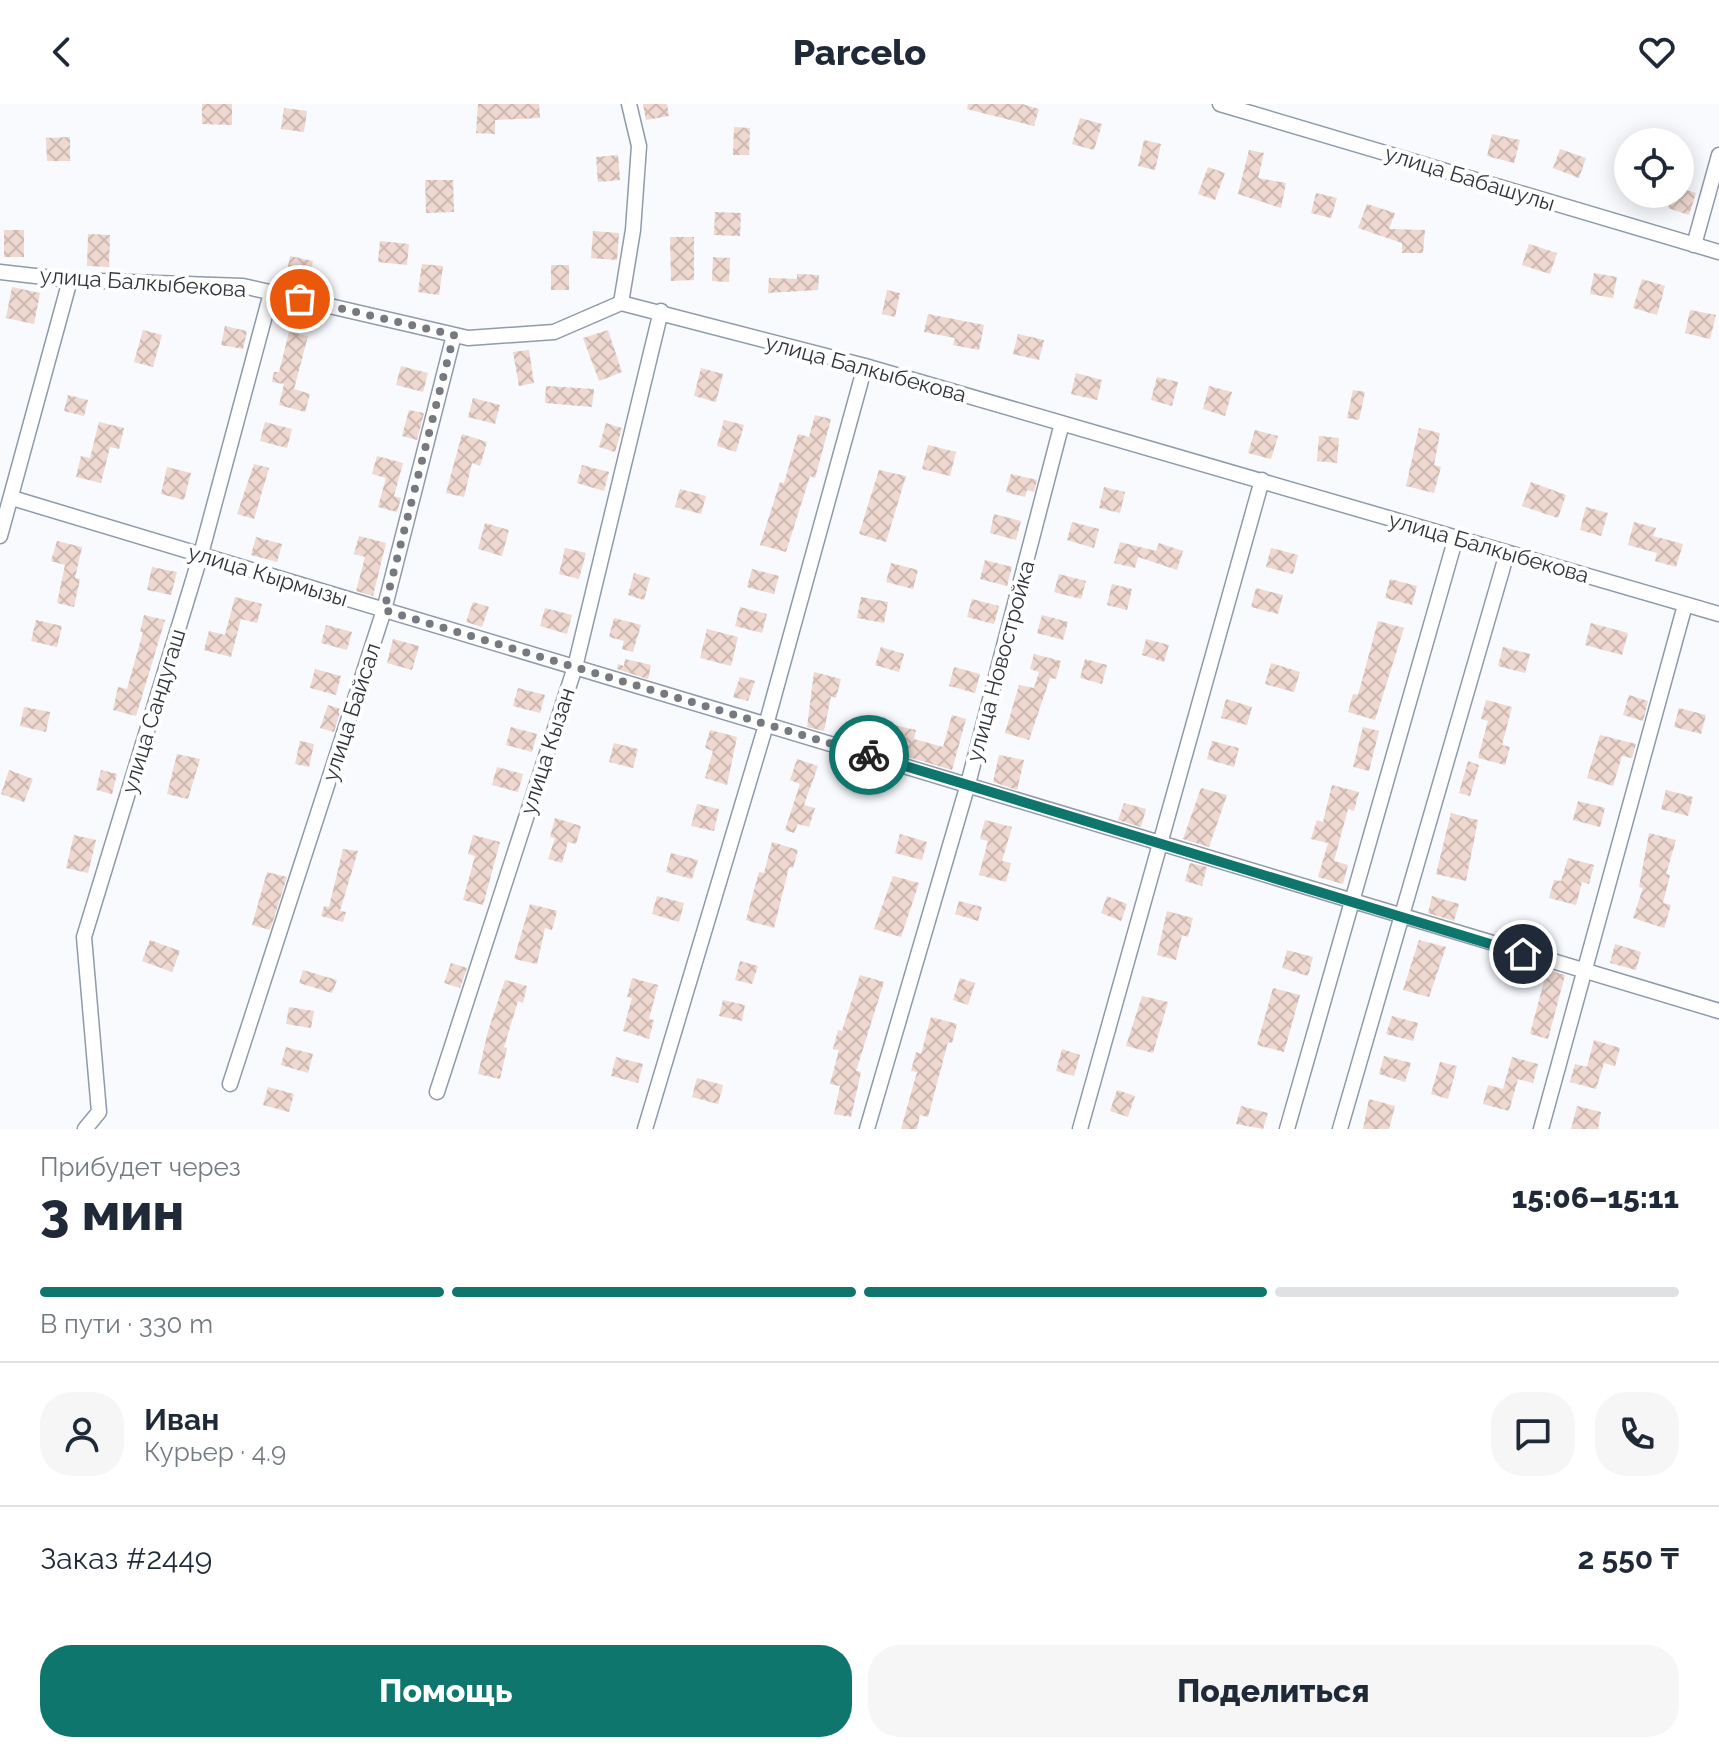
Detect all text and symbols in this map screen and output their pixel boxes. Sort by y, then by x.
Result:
icon: back [40,30,84,74]
icon: heart [1635,30,1679,74]
text: Parcelo [793,31,926,73]
map controls [1614,128,1694,208]
button: locate [1614,128,1694,208]
street label: улица Бабашулы [1382,140,1558,216]
street label: улица Балкыбекова [39,262,247,302]
pin [266,265,334,333]
icon: bag [278,277,322,321]
street label: улица Балкыбекова [763,329,969,407]
street label: улица Балкыбекова [1386,506,1592,588]
street label: улица Кырмызы [185,538,351,612]
street label: улица Новостройка [961,557,1039,765]
street label: улица Сандугаш [116,625,190,797]
street label: улица Байсал [316,640,386,784]
street label: улица Кызан [514,684,580,818]
courier [829,715,909,795]
icon: bike [847,733,891,777]
pin [1489,920,1557,988]
icon: home [1501,932,1545,976]
text: Прибудет через [40,1152,241,1182]
text: 15:06–15:11 [1512,1180,1679,1215]
text: 3 мин [40,1181,184,1242]
text: В пути · 330 m [40,1309,213,1339]
button: person [40,1392,124,1476]
button: chat [1491,1392,1575,1476]
button: phone [1595,1392,1679,1476]
text: Иван [144,1402,219,1437]
text: Курьер · 4.9 [144,1437,286,1467]
text: Заказ #2449 [40,1541,212,1576]
text: 2 550 ₸ [1577,1541,1679,1576]
button: Помощь [40,1645,852,1737]
button: Поделиться [868,1645,1679,1737]

